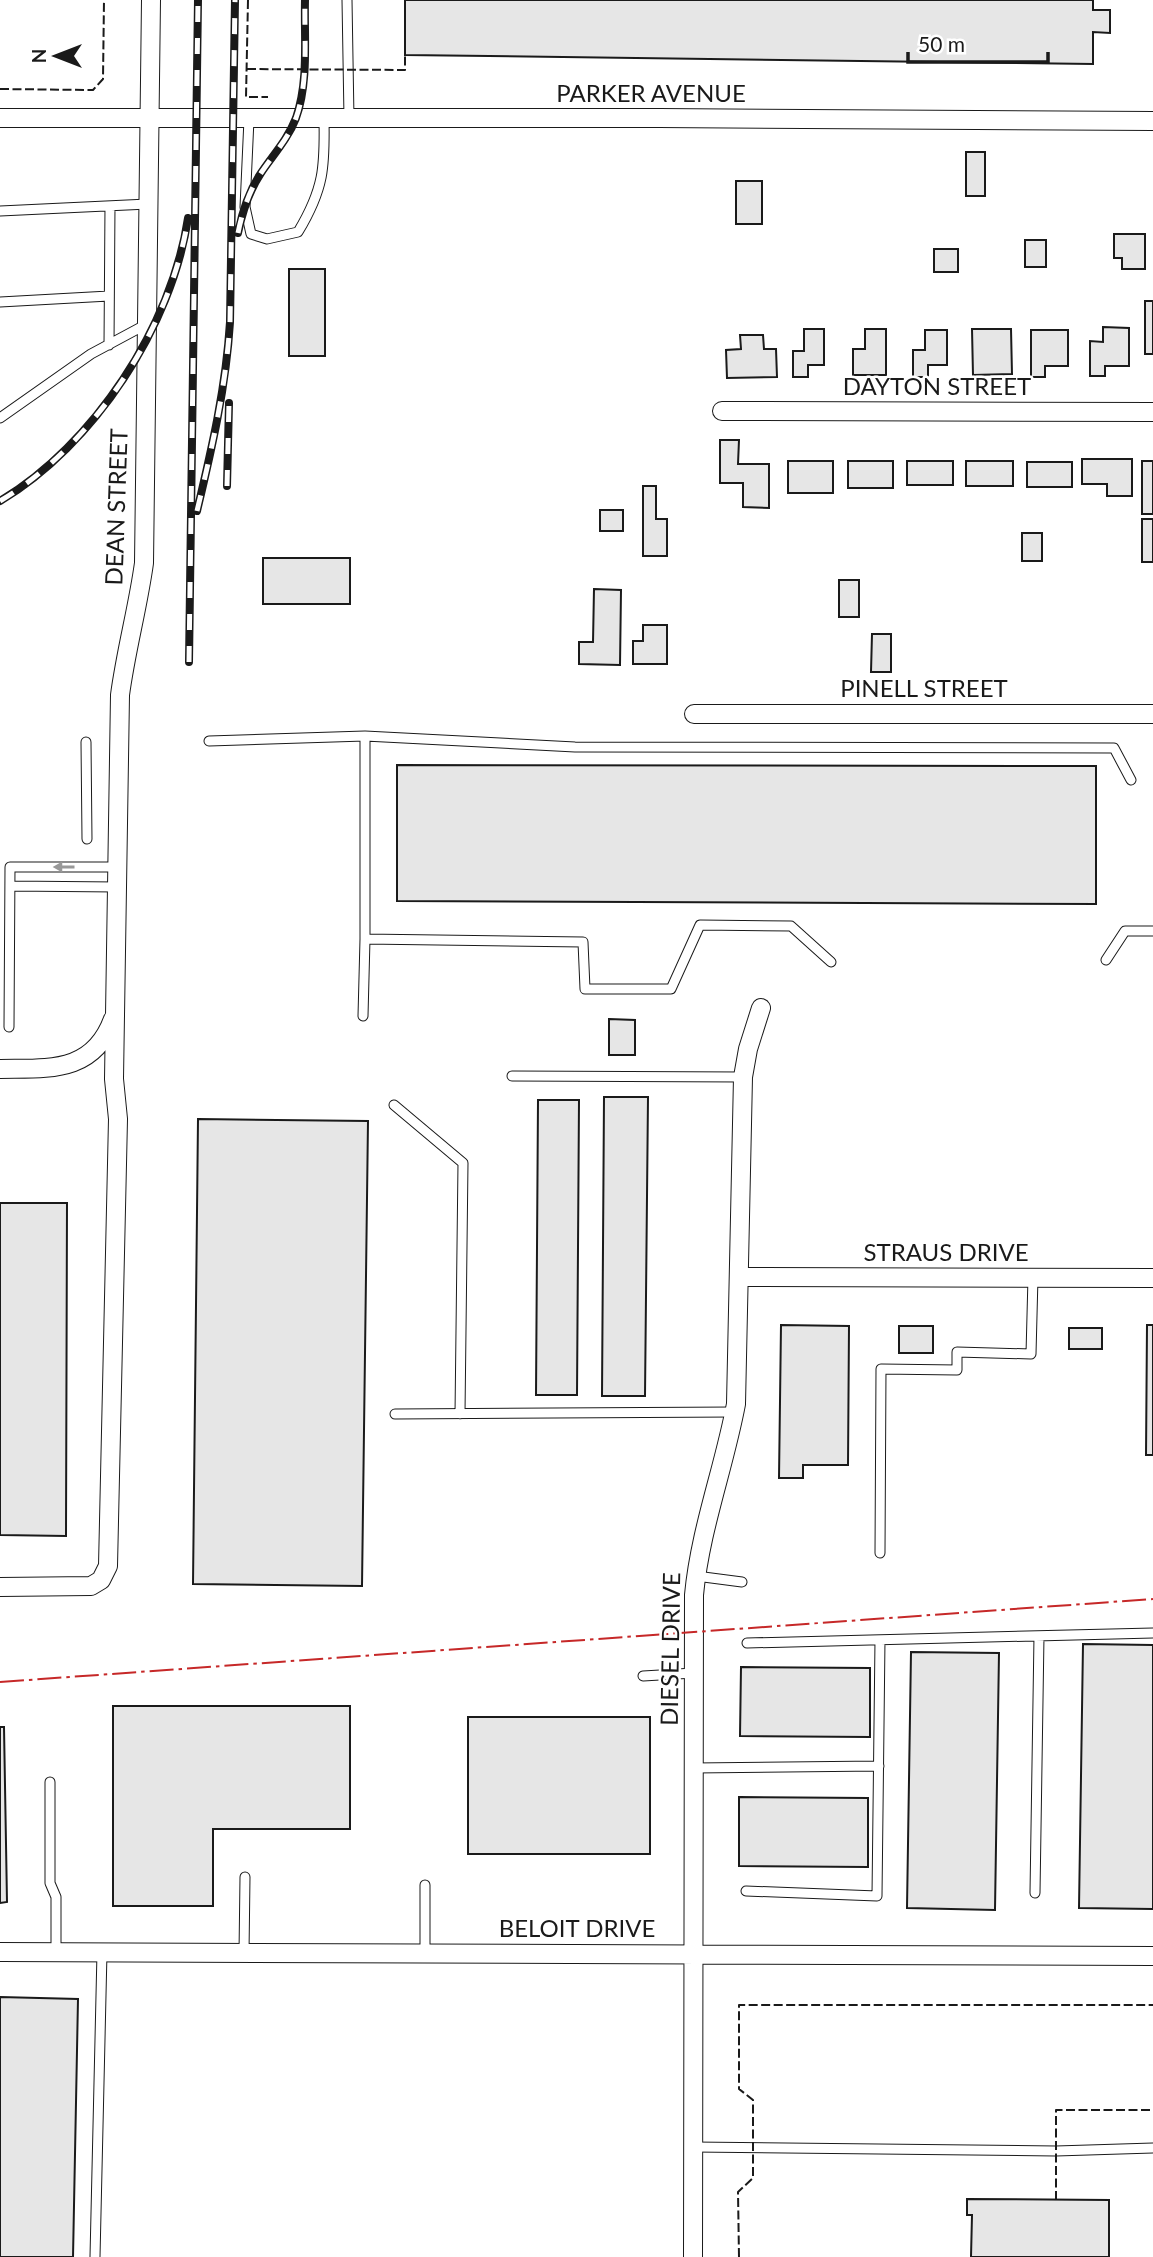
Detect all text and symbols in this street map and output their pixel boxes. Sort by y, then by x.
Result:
north arrow [21,21,91,91]
scale bar [908,21,1048,65]
text: 50 m [918,31,965,56]
text: N [27,49,50,63]
street label: PARKER AVENUE [556,78,746,107]
street label: DAYTON STREET [843,371,1031,400]
street label: DEAN STREET [98,428,133,586]
street label: PINELL STREET [840,673,1008,702]
one-way arrow [52,861,74,873]
street label: STRAUS DRIVE [863,1237,1029,1266]
street label: DIESEL DRIVE [654,1572,685,1726]
street label: BELOIT DRIVE [499,1913,655,1942]

